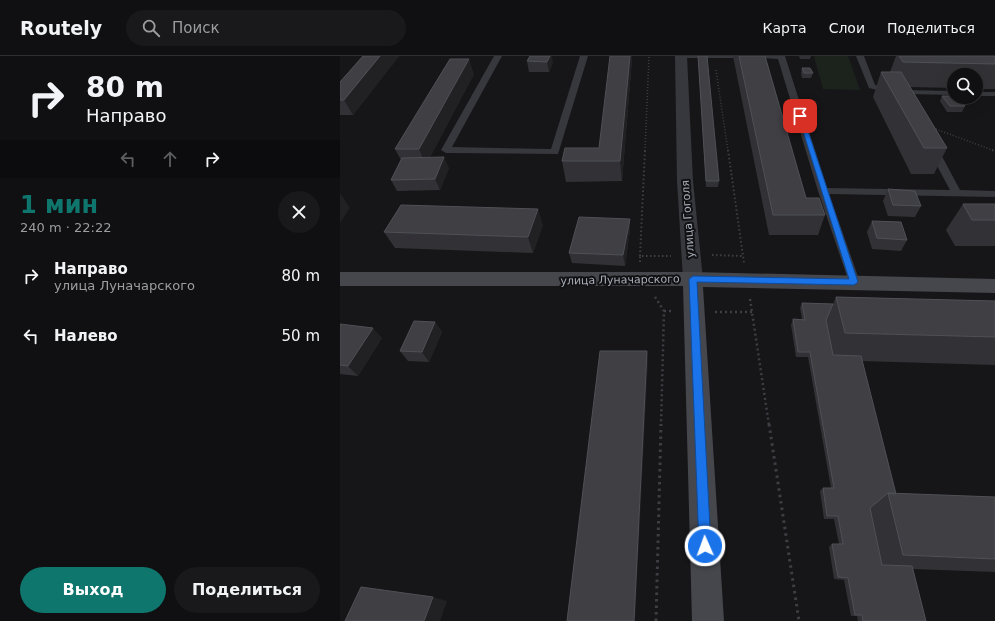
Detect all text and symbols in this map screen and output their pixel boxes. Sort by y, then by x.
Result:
search box [126,10,406,46]
text: Routely [20,17,102,39]
icon: search [140,17,162,39]
text: Поиск [172,19,220,37]
text: Карта [763,20,807,36]
text: Слои [829,20,865,36]
text: Поделиться [887,20,975,36]
map controls [947,68,983,104]
button: search [947,68,983,104]
text: 80 m [86,71,164,104]
icon: right [20,72,72,124]
pin [783,99,817,133]
text: Направо [86,105,166,126]
icon: arrive [789,105,811,127]
icon: left [117,148,139,170]
icon: ahead [159,148,181,170]
icon: right [201,148,223,170]
street label: улица Гоголя [679,180,697,258]
text: 1 мин [20,191,98,219]
button: close [278,191,320,233]
text: 240 m · 22:22 [20,220,111,235]
text: Направо [54,260,128,278]
icon: right [20,265,42,287]
text: 80 m [282,267,320,285]
street label: улица Луначарского [560,272,680,288]
text: улица Луначарского [54,278,195,293]
icon: left [20,325,42,347]
text: Налево [54,327,118,345]
text: 50 m [282,327,320,345]
position arrow [684,525,726,567]
button: Выход [20,567,166,613]
button: Поделиться [174,567,320,613]

